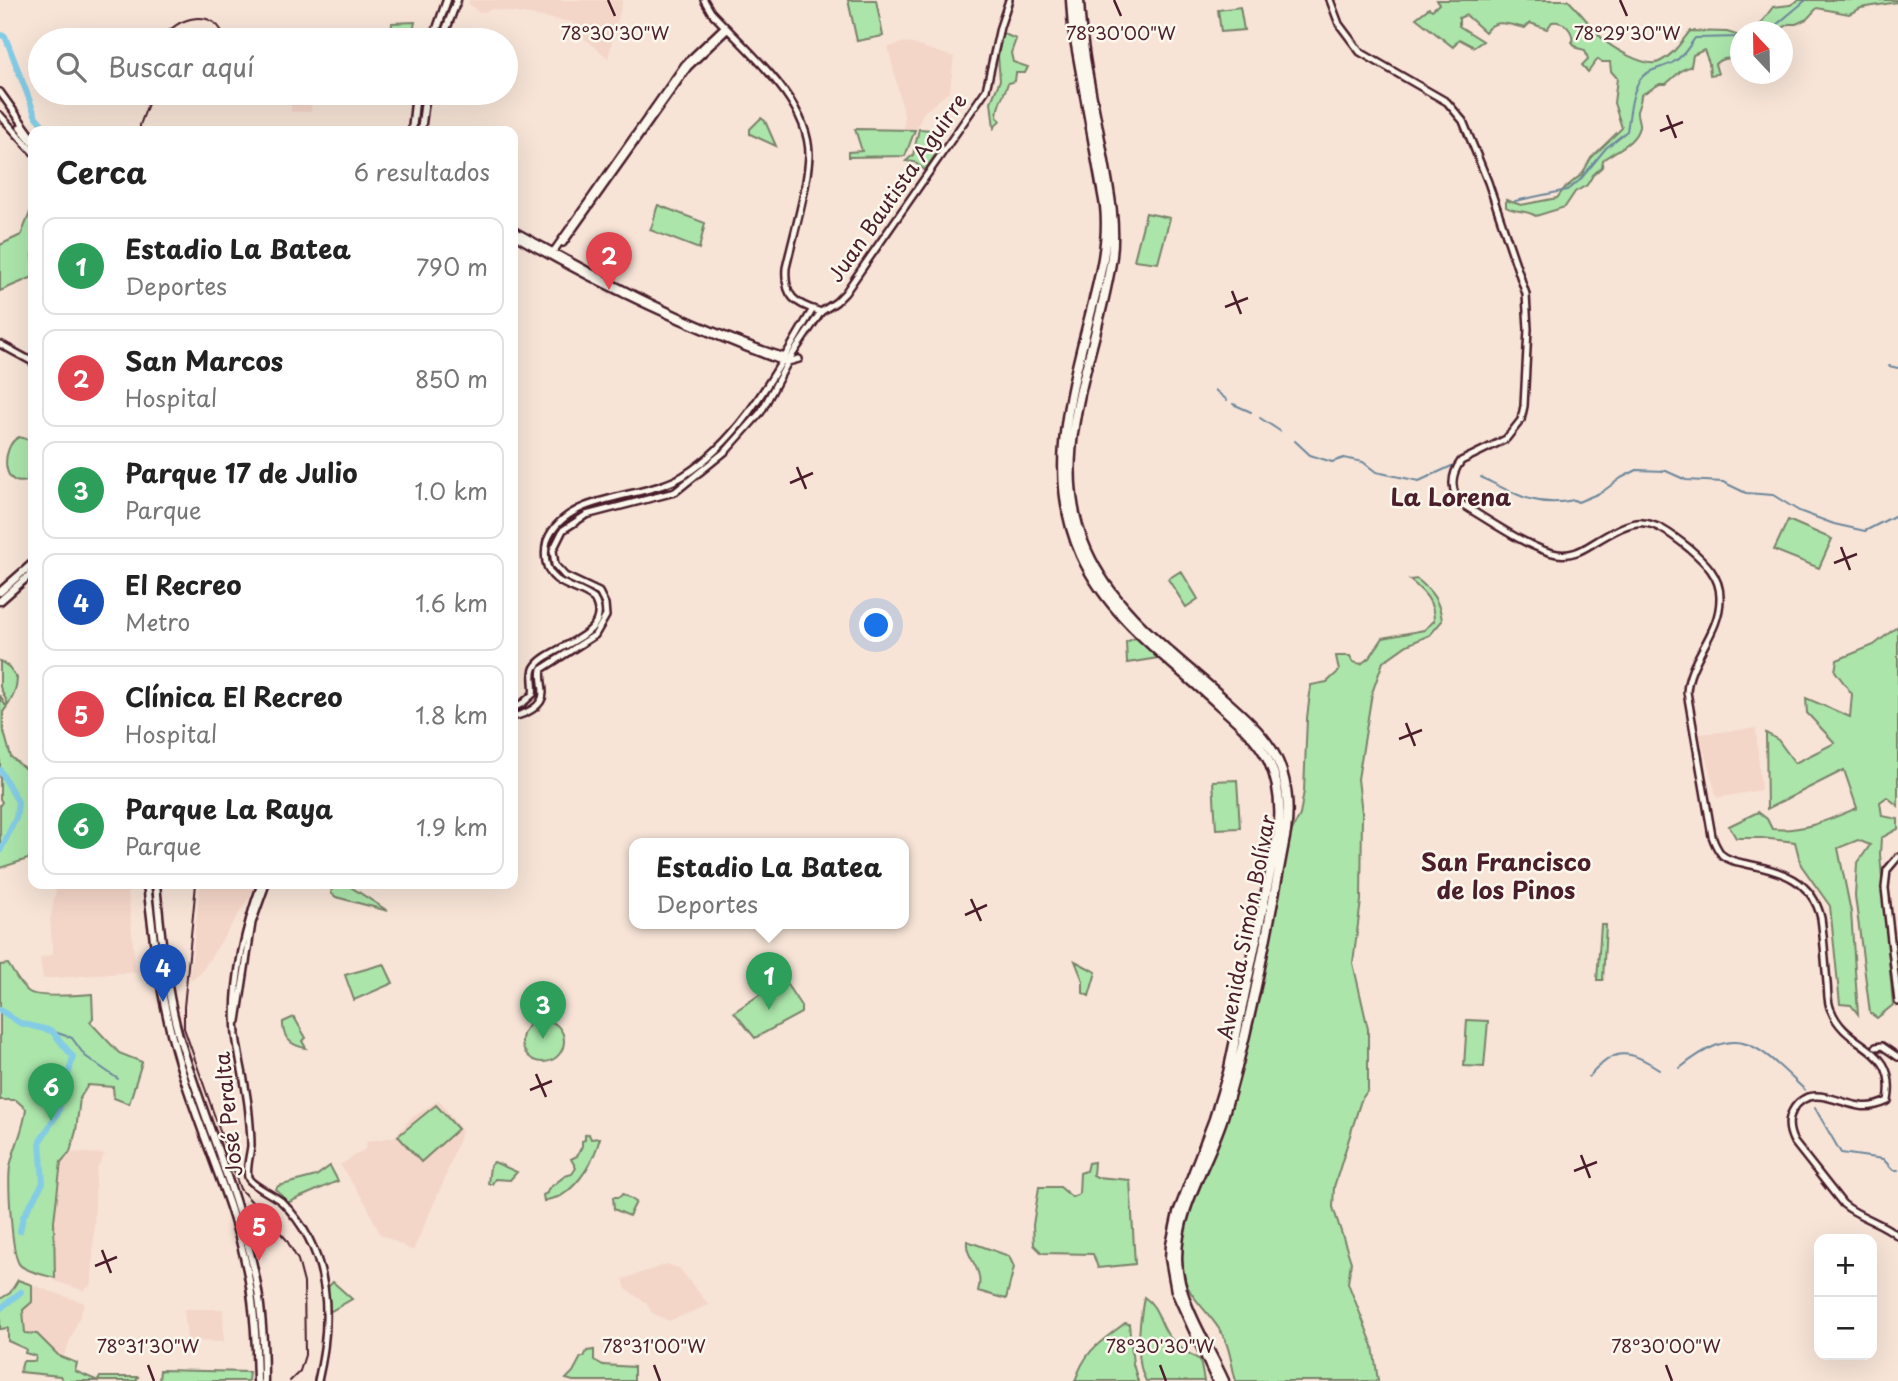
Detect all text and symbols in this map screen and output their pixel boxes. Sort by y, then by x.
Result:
text: 78°30'30"W [561,19,670,46]
text: 78°30'00"W [1066,19,1176,46]
text: 78°29'30"W [1574,19,1681,46]
north arrow [1730,21,1793,84]
search box [28,28,518,105]
text: Buscar aquí [108,47,254,86]
icon: search [52,48,90,86]
street label: Juan Bautista Aguirre [819,86,974,288]
text: Cerca [56,149,147,194]
text: 6 resultados [354,154,490,189]
text: Estadio La Batea [125,229,351,268]
pin: 2 [586,232,632,290]
text: 1 [76,249,87,284]
text: 790 m [416,249,488,284]
text: Deportes [125,268,227,303]
text: San Marcos [125,341,283,380]
text: 2 [73,361,89,396]
text: 850 m [415,361,488,396]
text: Hospital [125,380,217,415]
text: Parque 17 de Julio [125,453,357,492]
text: 3 [73,473,89,508]
text: 1.0 km [415,473,488,508]
district label: La Lorena [1391,478,1512,514]
text: Parque [125,492,202,527]
text: El Recreo [125,565,242,604]
text: 4 [73,585,89,620]
text: 1.6 km [415,585,488,620]
text: Metro [125,604,190,639]
your location [859,608,893,642]
text: Clínica El Recreo [125,677,343,716]
text: 5 [74,697,88,732]
text: 1.8 km [415,697,488,732]
text: Hospital [125,716,217,751]
text: Parque La Raya [125,789,333,828]
text: 6 [73,809,89,844]
text: 1.9 km [416,809,488,844]
street label: Avenida Simón Bolívar [1208,811,1283,1042]
text: Parque [125,828,202,863]
popup [629,838,909,929]
district label: San Francisco de los Pinos [1421,843,1591,907]
text: Estadio La Batea [656,847,882,886]
text: Deportes [656,886,758,921]
pin: 4 [140,944,186,1002]
pin: 1 [746,952,792,1010]
pin: 3 [520,981,566,1039]
street label: José Peralta [205,1050,249,1178]
pin: 6 [28,1063,74,1121]
pin: 5 [236,1203,282,1261]
map controls [1814,1234,1877,1360]
button: + [1814,1234,1877,1297]
button: − [1814,1297,1877,1360]
text: 78°31'30"W [97,1332,200,1359]
text: 78°31'00"W [602,1332,706,1359]
text: 78°30'30"W [1106,1332,1215,1359]
text: 78°30'00"W [1611,1332,1721,1359]

